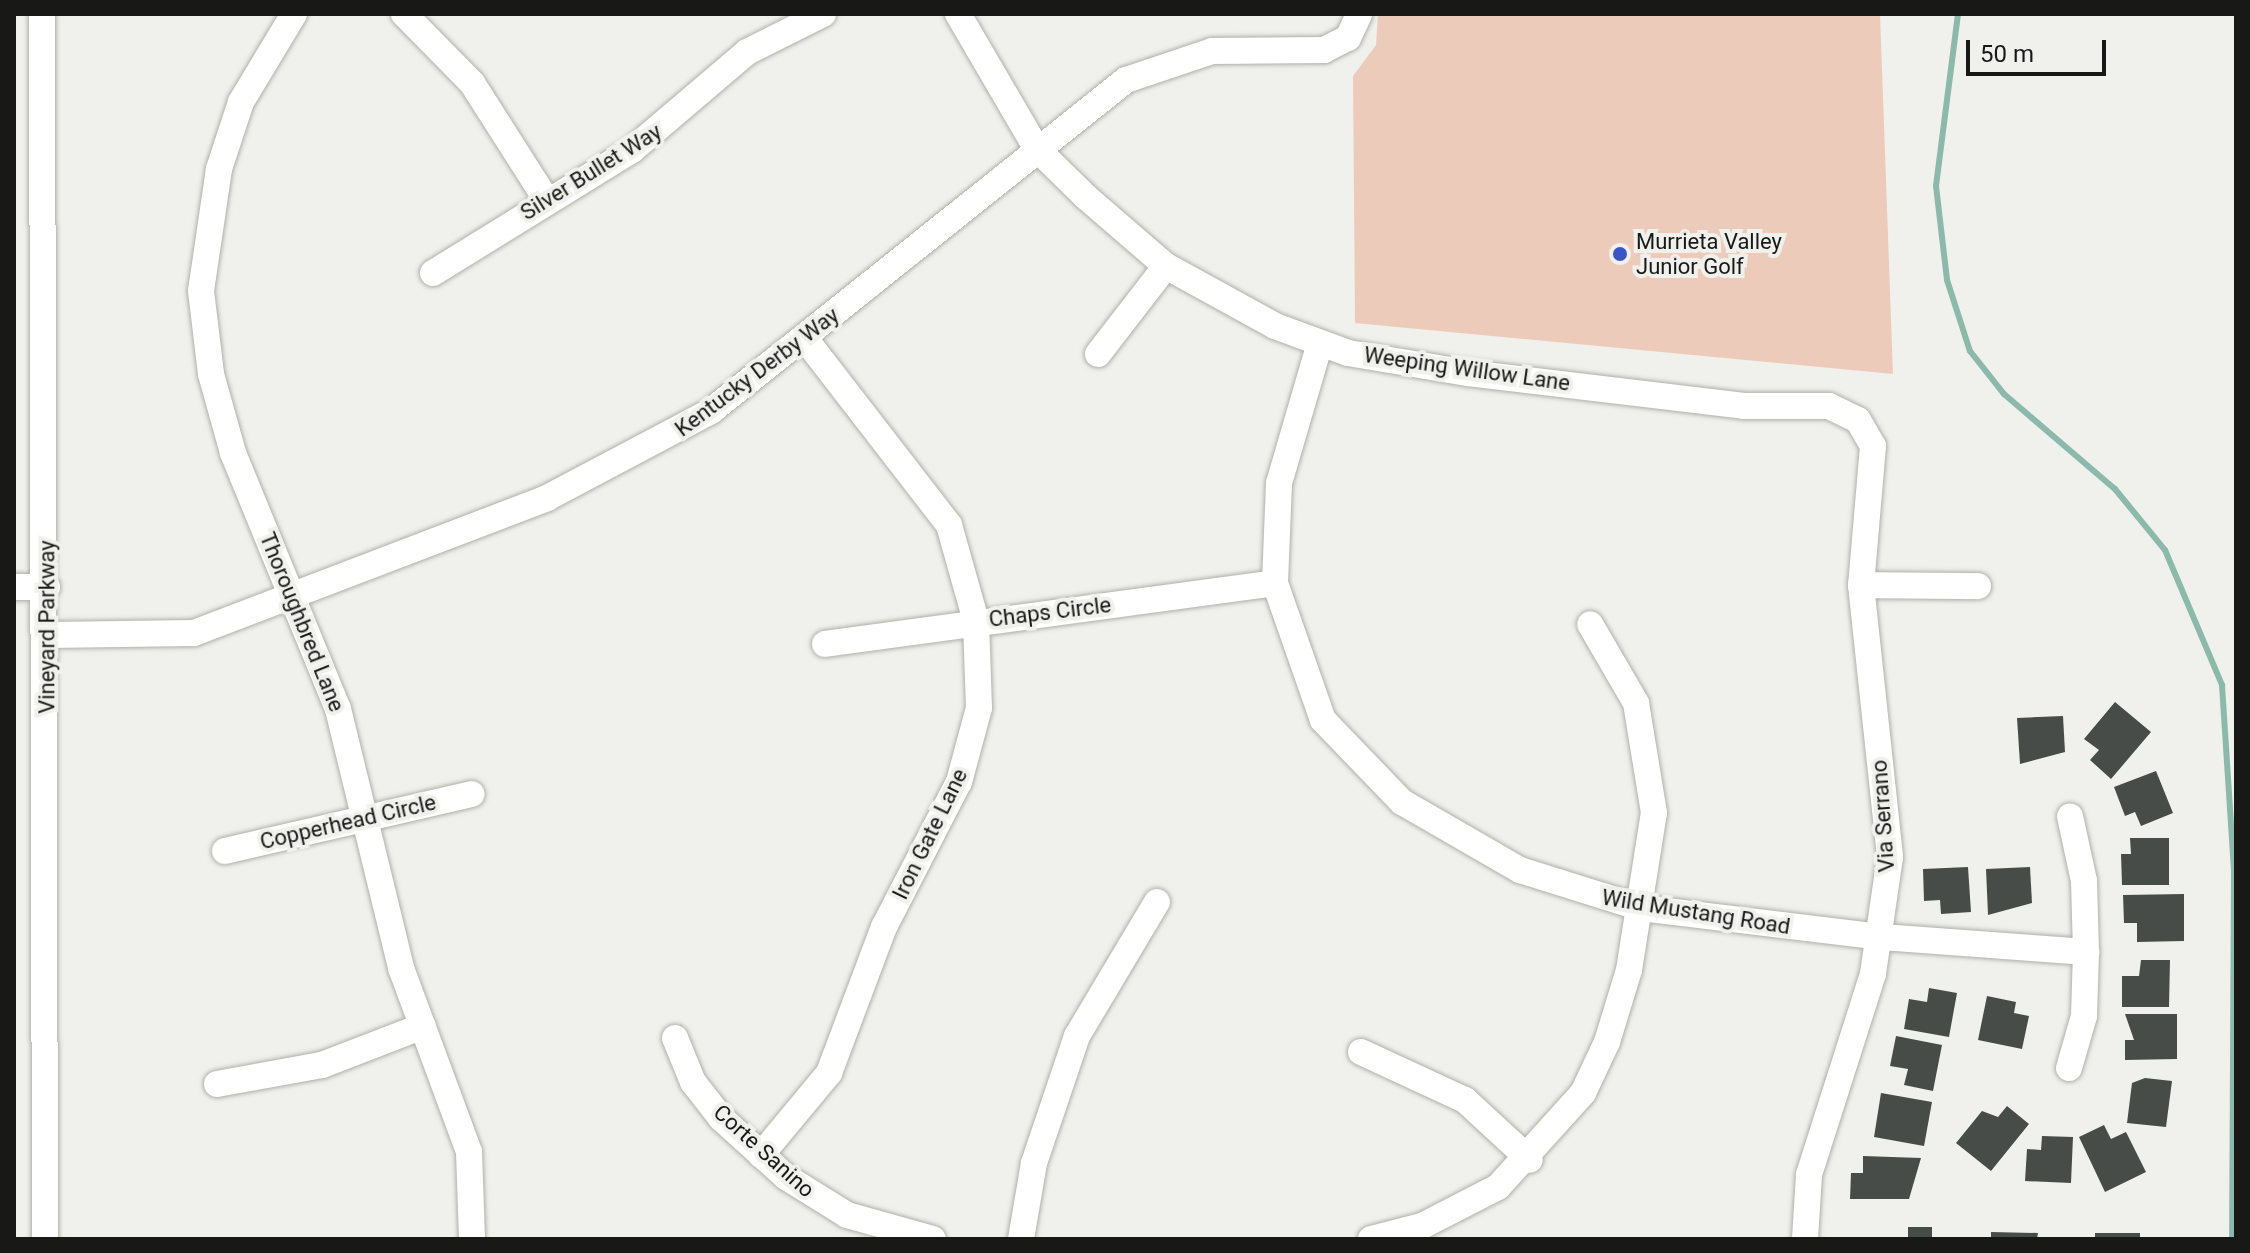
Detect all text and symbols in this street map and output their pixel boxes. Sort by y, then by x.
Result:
scale bar [1970,24,2110,74]
text: 50 m [1980,40,2034,68]
street label: Silver Bullet Way [516,118,666,226]
place label: Murrieta Valley Junior Golf [1636,228,1782,280]
marker: Murrieta Valley Junior Golf [1611,245,1629,263]
street label: Kentucky Derby Way [670,302,844,442]
street label: Weeping Willow Lane [1362,341,1572,397]
street label: Thoroughbred Lane [254,529,350,715]
street label: Vineyard Parkway [34,540,60,714]
street label: Chaps Circle [987,591,1113,633]
street label: Via Serrano [1866,759,1900,873]
street label: Iron Gate Lane [887,764,973,904]
street label: Copperhead Circle [257,789,439,855]
street label: Wild Mustang Road [1600,884,1792,940]
street label: Corte Sanino [708,1099,820,1203]

